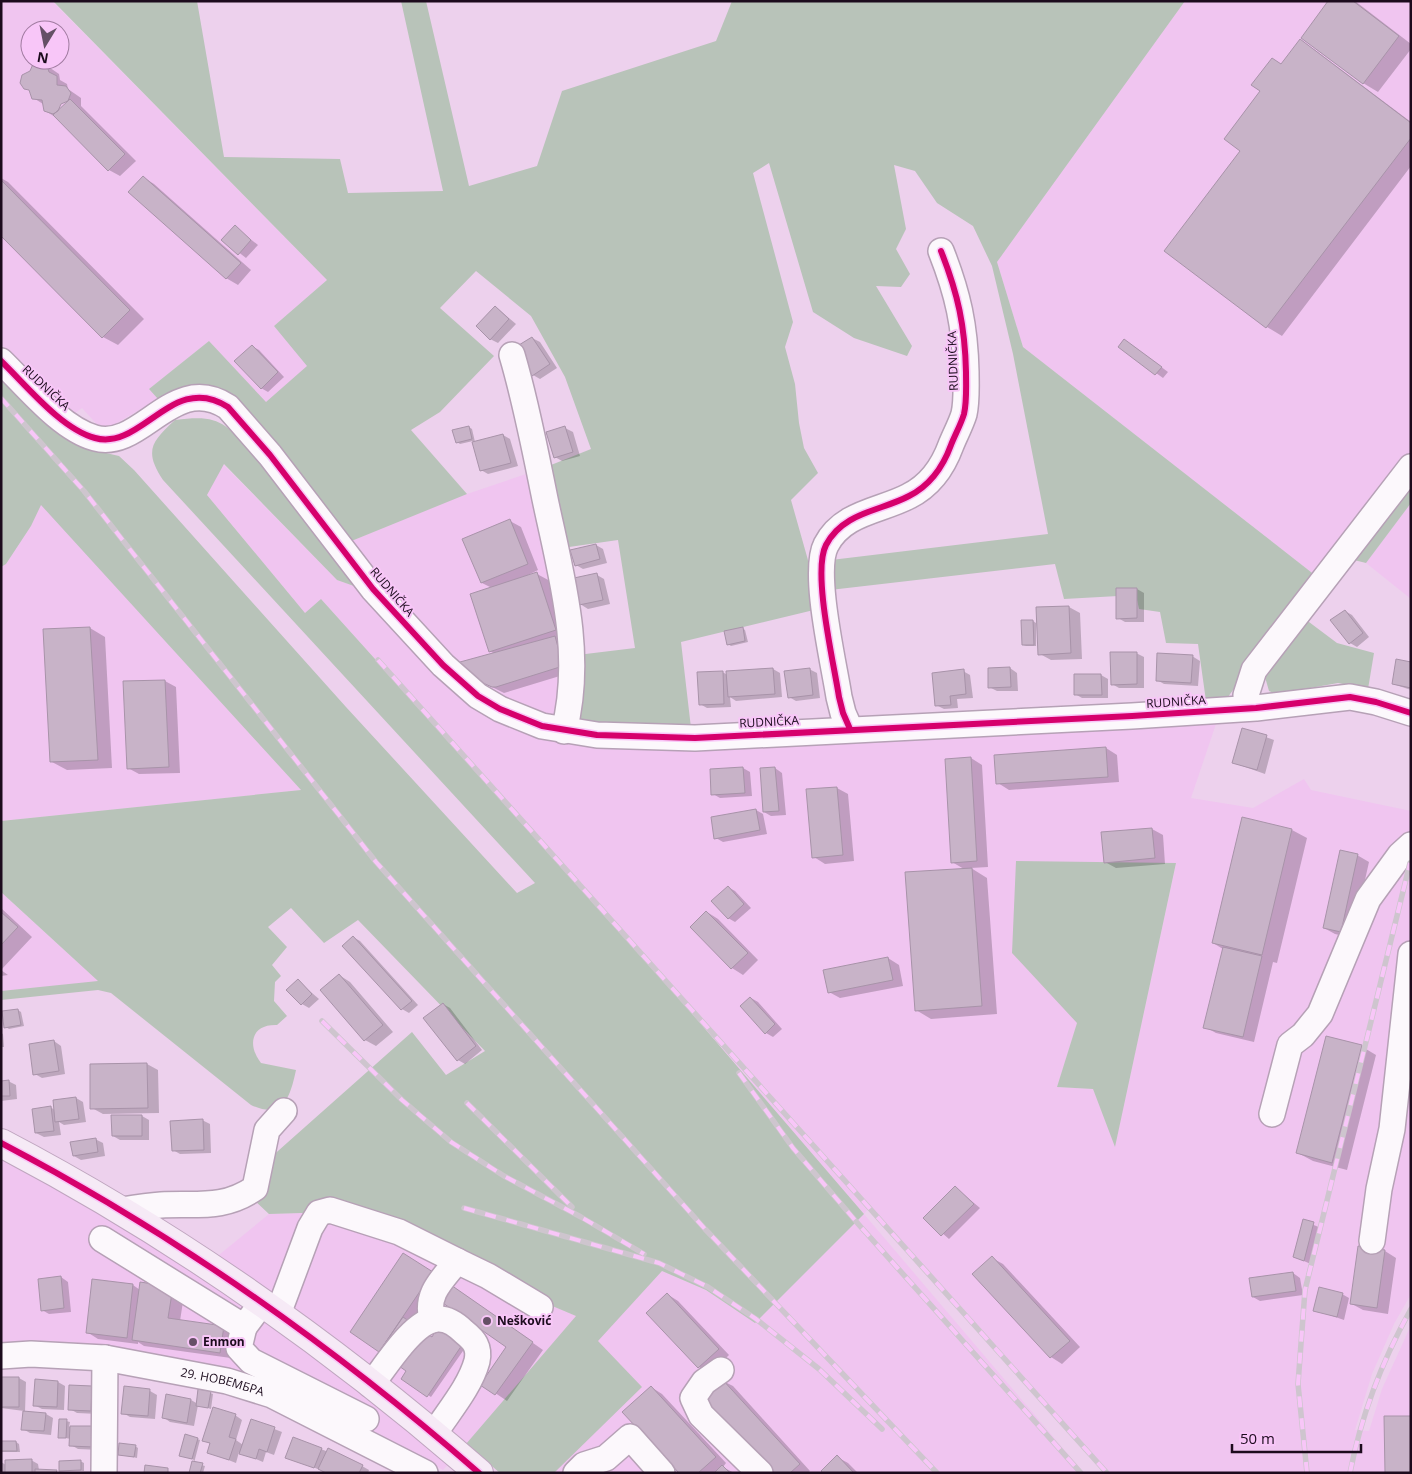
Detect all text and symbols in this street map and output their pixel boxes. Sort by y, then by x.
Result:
north arrow [20,20,70,70]
text: N [35,48,50,69]
street label: RUDNIČKA [943,330,962,391]
street label: RUDNIČKA [19,361,74,415]
street label: RUDNIČKA [366,564,419,620]
street label: RUDNIČKA [1146,691,1207,712]
street label: RUDNIČKA [739,711,800,732]
place label: Nešković [497,1312,551,1329]
marker: Nešković [481,1315,493,1327]
place label: Enmon [203,1333,245,1350]
marker: Enmon [187,1336,199,1348]
street label: 29. НОВЕМБРА [179,1363,267,1400]
scale bar [1232,1422,1361,1454]
text: 50 m [1240,1428,1275,1448]

